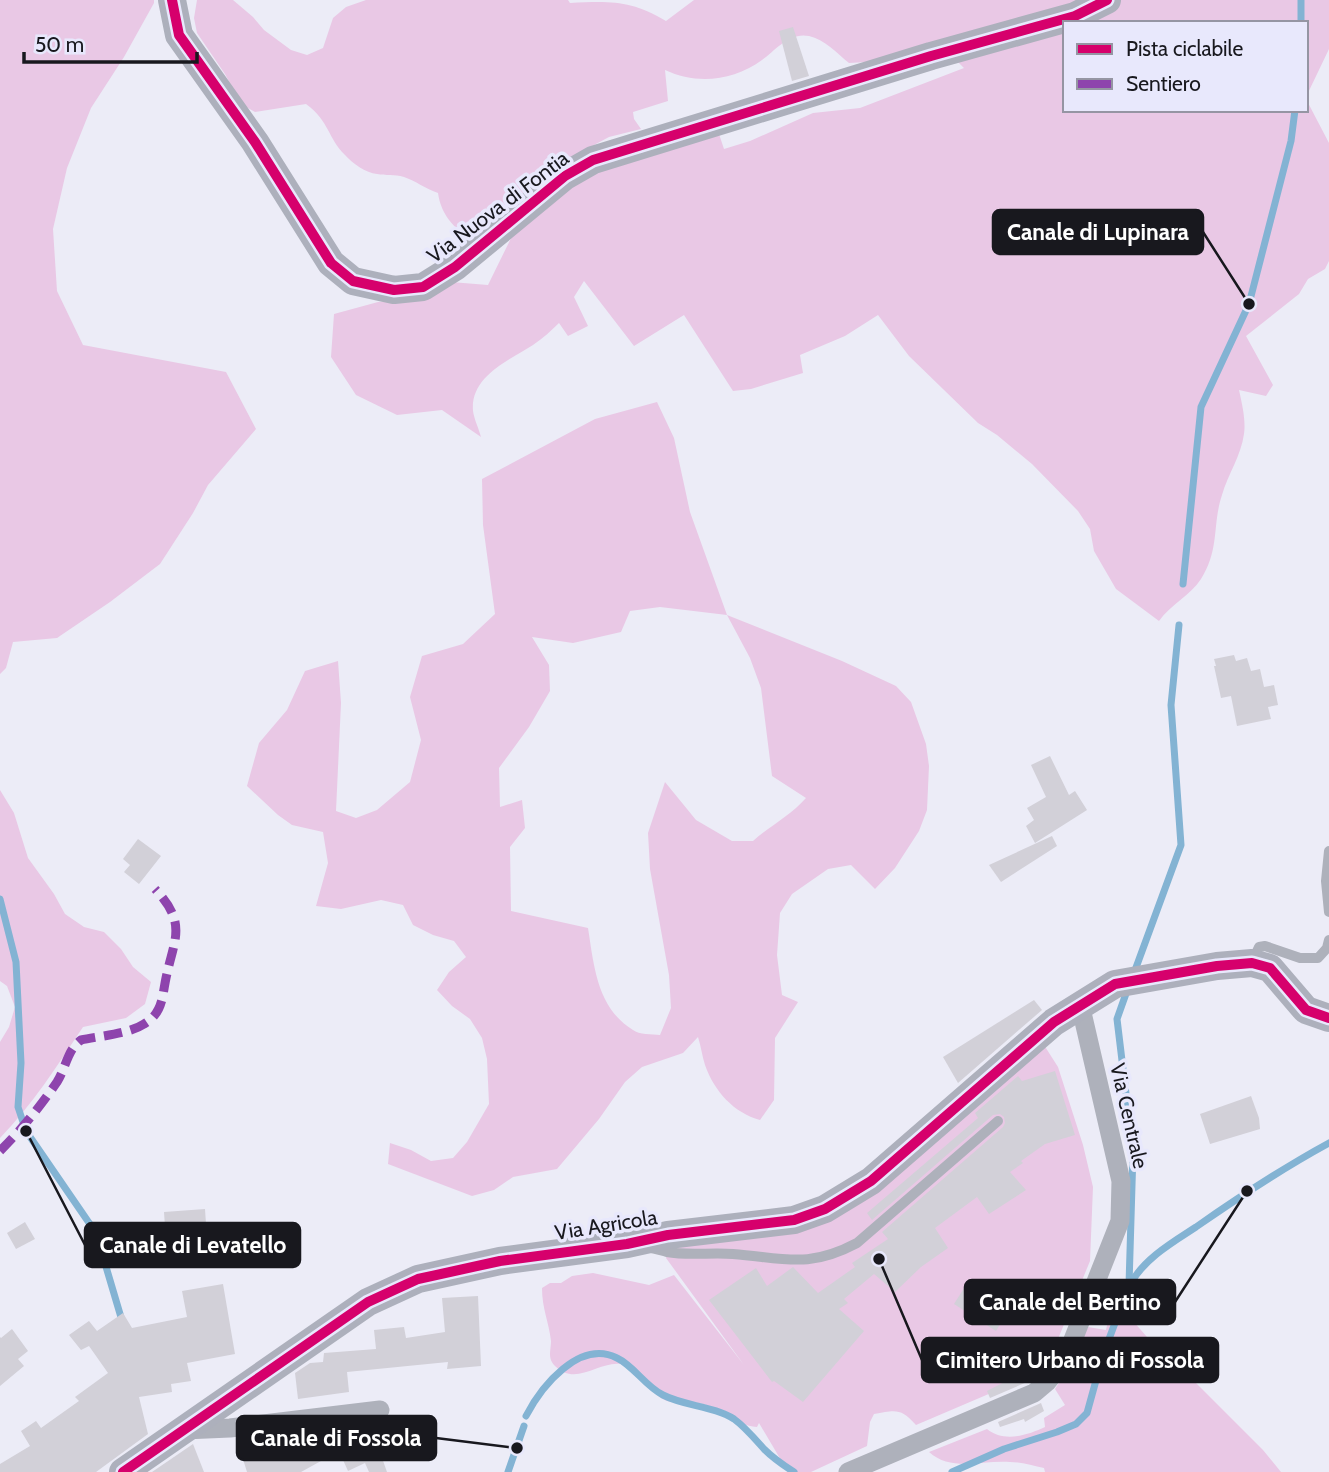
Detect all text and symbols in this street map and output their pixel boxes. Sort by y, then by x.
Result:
scale bar [24,21,198,65]
legend [1063,21,1308,112]
text: 50 m [35,32,84,57]
text: Pista ciclabile [1126,36,1243,61]
text: Sentiero [1126,71,1201,96]
street label: Via Nuova di Fontia [422,145,573,268]
callout: Canale di Lupinara [993,210,1203,254]
text: Canale di Lupinara [1007,218,1190,246]
street label: Via Centrale [1105,1061,1154,1171]
street label: Via Agricola [553,1204,659,1245]
callout: Canale di Levatello [85,1223,300,1267]
text: Canale di Levatello [100,1231,286,1259]
callout: Canale del Bertino [965,1280,1175,1324]
text: Canale del Bertino [979,1288,1161,1316]
callout: Cimitero Urbano di Fossola [922,1338,1218,1382]
text: Cimitero Urbano di Fossola [936,1346,1205,1374]
callout: Canale di Fossola [237,1416,436,1460]
text: Canale di Fossola [251,1424,422,1452]

